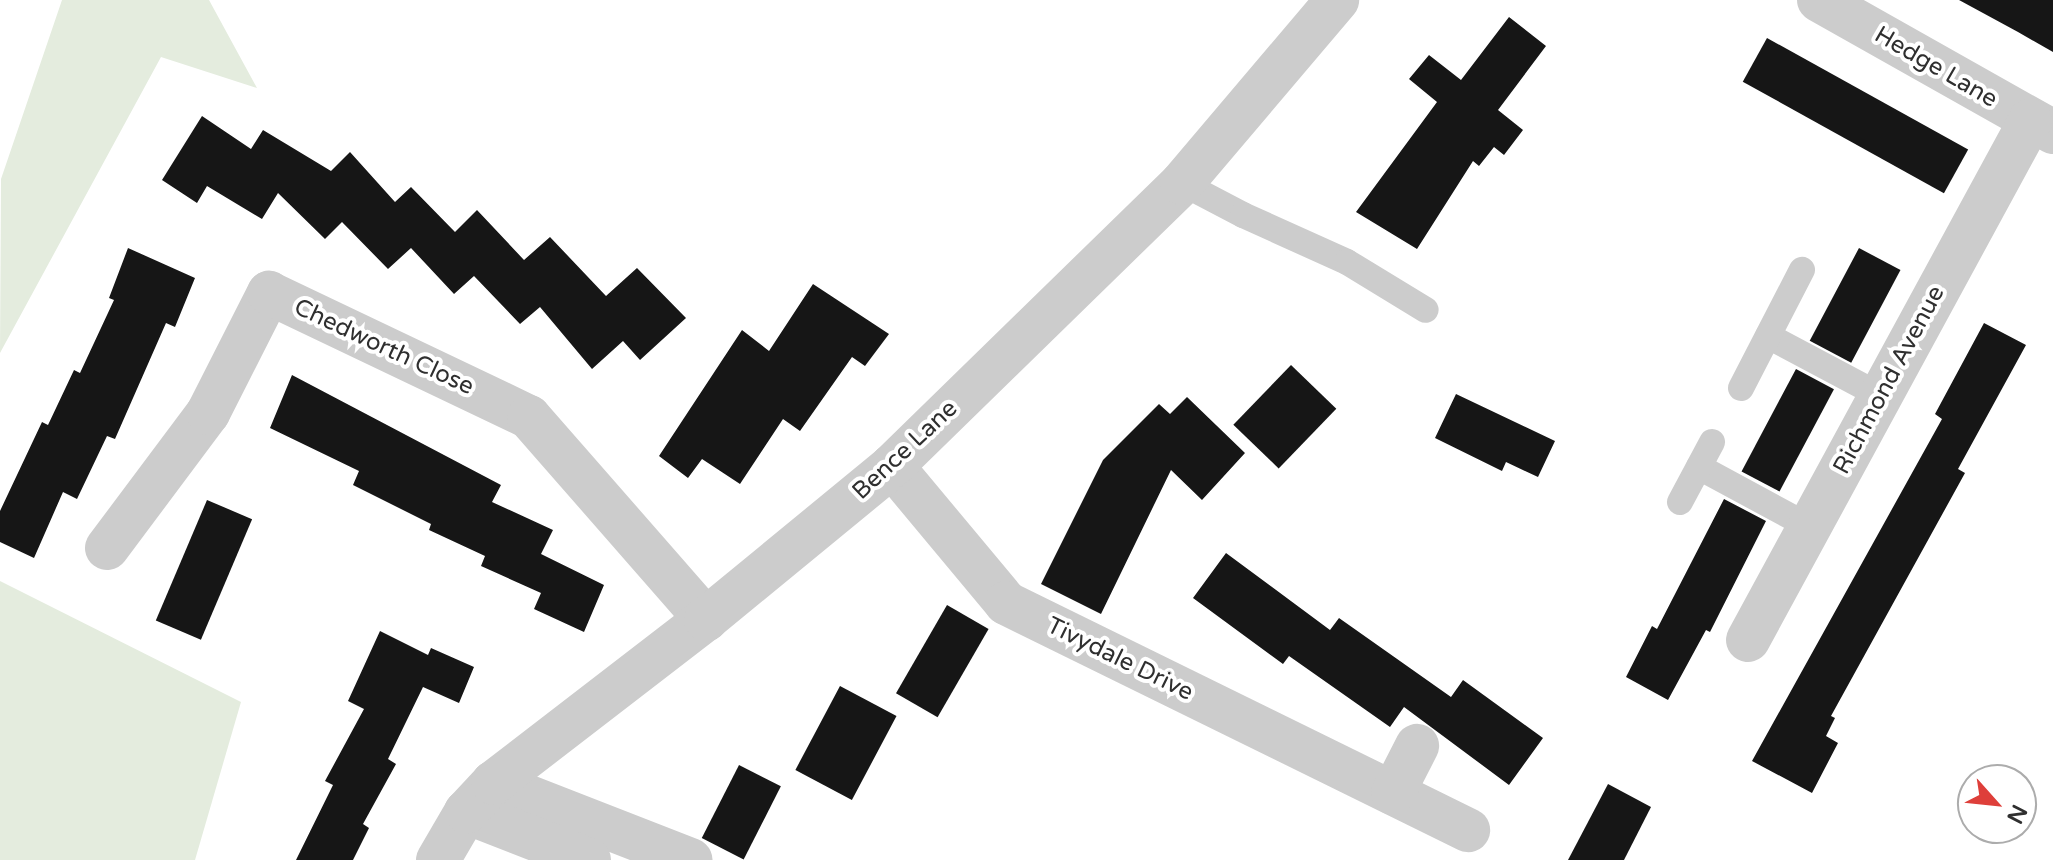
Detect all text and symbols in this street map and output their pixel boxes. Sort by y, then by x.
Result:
street label: Hedge Lane [1869,20,2003,114]
street label: Richmond Avenue [1827,281,1951,479]
street label: Chedworth Close [290,293,478,401]
street label: Bence Lane [847,394,963,506]
street label: Tivydale Drive [1042,611,1198,707]
north arrow [1957,764,2037,844]
text: N [2001,800,2032,828]

